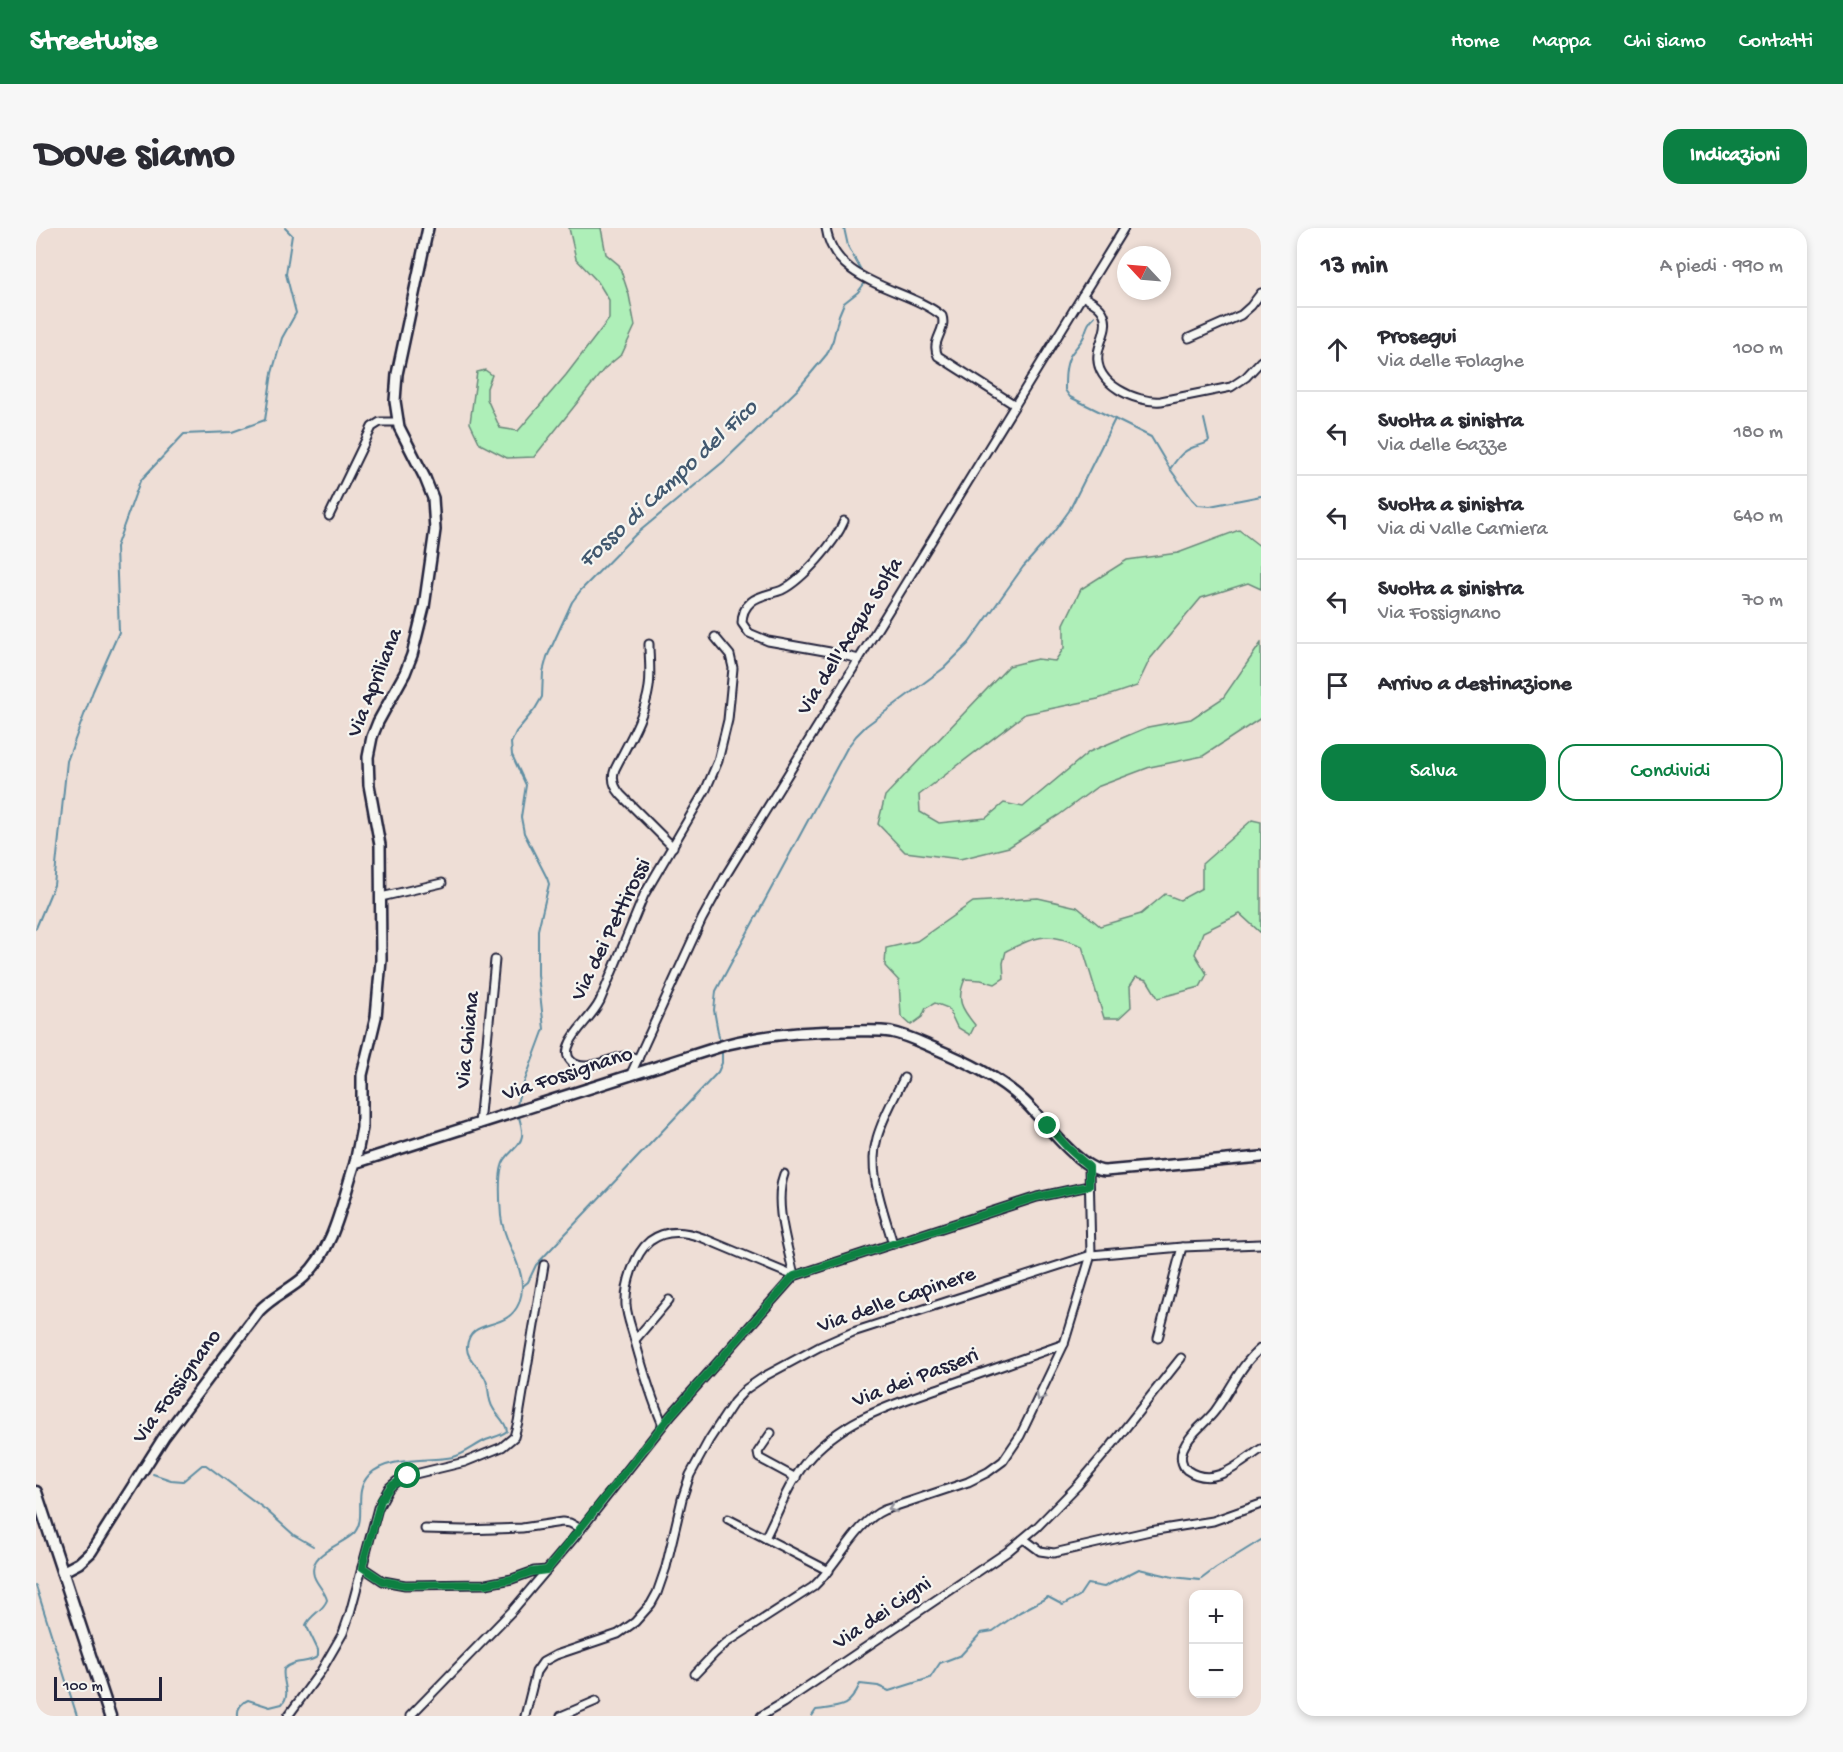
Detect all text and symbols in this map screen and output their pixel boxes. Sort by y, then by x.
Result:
text: Streetwise [30,26,157,59]
text: Home [1451,30,1499,55]
text: Mappa [1532,30,1591,55]
text: Chi siamo [1624,30,1706,55]
text: Contatti [1739,30,1813,55]
button: Indicazioni [1663,129,1807,184]
text: Dove siamo [36,132,235,181]
north arrow [1117,246,1171,300]
text: 13 min [1321,252,1388,283]
text: A piedi · 990 m [1660,256,1783,279]
text: Prosegui [1378,325,1456,351]
icon: ahead [1321,333,1354,366]
text: 100 m [1733,338,1783,361]
text: Via delle Folaghe [1378,351,1524,374]
water label: Fosso di Campo del Fico [573,393,766,576]
text: Svolta a sinistra [1378,409,1523,435]
icon: left [1321,417,1354,450]
text: 180 m [1734,422,1783,445]
text: Via delle Gazze [1378,435,1507,458]
text: Svolta a sinistra [1378,493,1523,519]
icon: left [1321,501,1354,534]
text: 640 m [1733,506,1783,529]
text: Via di Valle Carniera [1378,519,1548,542]
street label: Via dell'Acqua Solfa [792,553,910,721]
text: Svolta a sinistra [1378,577,1523,603]
icon: left [1321,585,1354,618]
text: 70 m [1742,590,1783,613]
text: Via Fossignano [1378,603,1501,626]
street label: Via Apriliana [342,624,410,742]
icon: arrive [1321,669,1354,702]
text: Arrivo a destinazione [1378,672,1572,698]
button: Salva [1321,744,1546,801]
button: Condividi [1558,744,1783,801]
street label: Via dei Pettirossi [566,855,658,1006]
street label: Via Chiana [451,989,487,1091]
street label: Via Fossignano [499,1042,636,1109]
route end [1034,1112,1060,1138]
street label: Via delle Capinere [814,1262,980,1341]
street label: Via Fossignano [127,1325,228,1450]
street label: Via dei Passeri [848,1343,983,1415]
one-way arrow [1036,1391,1048,1402]
route start [394,1462,420,1488]
one-way arrow [887,1500,898,1513]
street label: Via dei Cigni [828,1572,937,1657]
map controls [1189,1590,1243,1698]
button: + [1189,1590,1243,1644]
button: − [1189,1644,1243,1698]
scale bar [54,1674,162,1702]
text: 100 m [63,1678,103,1697]

